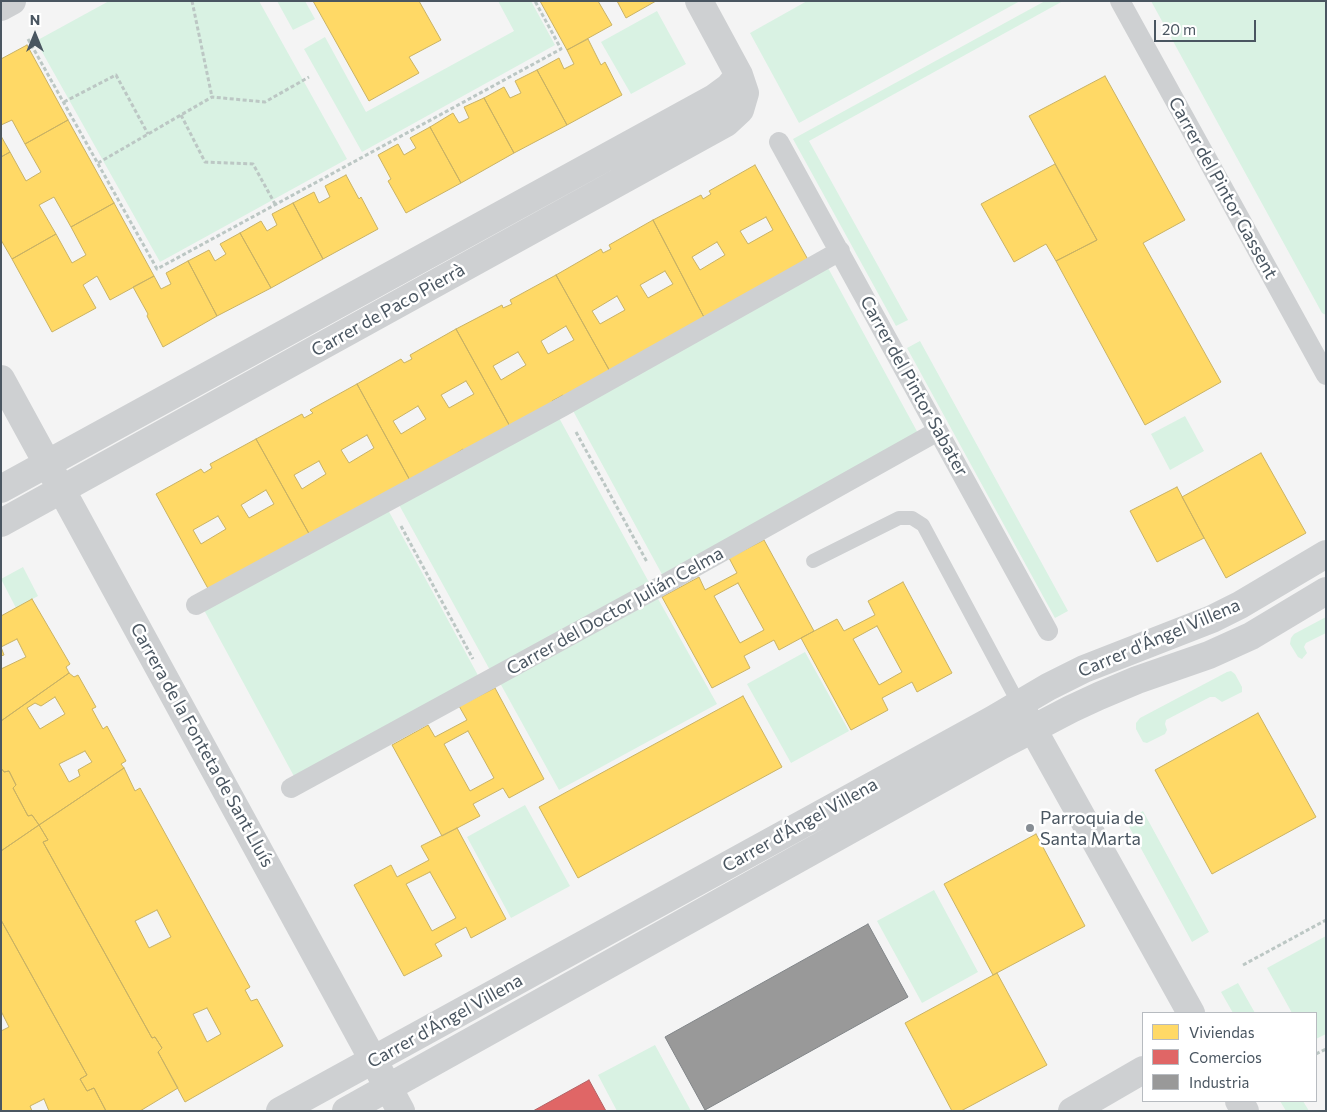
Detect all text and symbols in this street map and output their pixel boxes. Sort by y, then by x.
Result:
north arrow [10,10,60,60]
scale bar [1157,10,1260,42]
text: N [30,11,40,28]
text: 20 m [1162,20,1196,38]
street label: Carrer del Pintor Gassent [1164,93,1282,283]
street label: Carrer de Paco Pierrà [308,259,468,361]
street label: Carrer del Pintor Sabater [855,292,973,480]
street label: Carrer del Doctor Julián Celma [503,542,727,680]
street label: Carrer d'Ángel Villena [1075,594,1243,682]
street label: Carrera de la Fonteta de Sant Lluís [126,619,278,871]
street label: Carrer d'Ángel Villena [719,773,881,877]
place label: Parroquia de Santa Marta [1040,807,1143,850]
marker: Parroquia de Santa Marta [1024,822,1036,834]
street label: Carrer d'Ángel Villena [364,969,526,1073]
legend [1142,1012,1317,1102]
text: Viviendas [1189,1023,1255,1041]
text: Comercios [1189,1048,1262,1066]
text: Industria [1189,1073,1249,1091]

